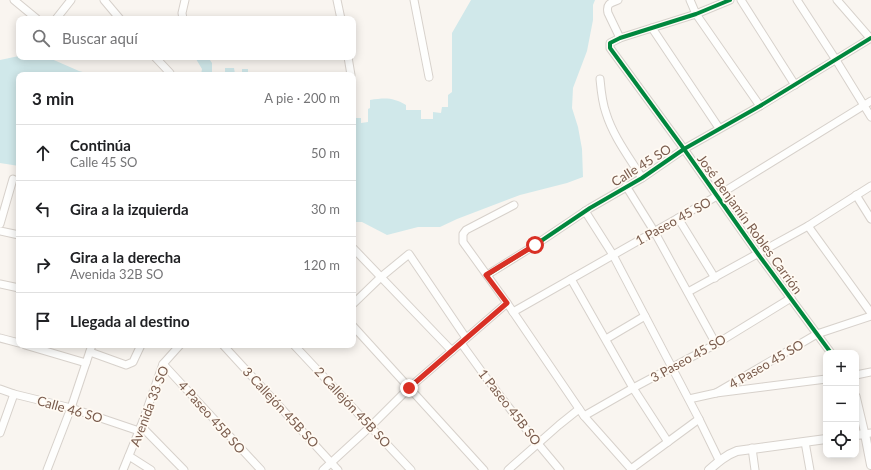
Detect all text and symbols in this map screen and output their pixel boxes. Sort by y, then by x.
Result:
search box [16,16,356,60]
icon: search [30,27,52,49]
text: Buscar aquí [62,29,138,47]
text: 3 min [32,88,74,109]
text: A pie · 200 m [264,90,340,106]
text: Continúa [70,136,131,154]
street label: Calle 45 SO [608,140,674,190]
icon: ahead [32,142,54,164]
text: 50 m [311,145,340,161]
street label: José Benjamín Robles Carrión [694,151,806,297]
text: Calle 45 SO [70,154,137,170]
street label: 1 Paseo 45 SO [632,194,714,248]
icon: left [32,198,54,220]
text: Gira a la izquierda [70,200,189,218]
text: 30 m [311,201,340,217]
route start [526,236,544,254]
text: Gira a la derecha [70,248,181,266]
icon: right [32,254,54,276]
text: 120 m [303,257,340,273]
text: Avenida 32B SO [70,266,163,282]
icon: arrive [32,310,54,332]
text: Llegada al destino [70,312,190,330]
street label: 3 Paseo 45 SO [647,331,729,385]
street label: 4 Paseo 45 SO [726,336,806,392]
map controls [823,350,859,458]
button: + [823,350,859,386]
street label: Avenida 33 SO [126,363,172,449]
street label: 3 Callejón 45B SO [240,363,322,451]
street label: 2 Callejón 45B SO [312,363,394,451]
street label: 1 Paseo 45B SO [475,366,545,448]
street label: 4 Paseo 45B SO [175,377,249,457]
route end [400,379,418,397]
button: − [823,386,859,422]
street label: Calle 46 SO [35,392,105,426]
button: locate [823,422,859,458]

